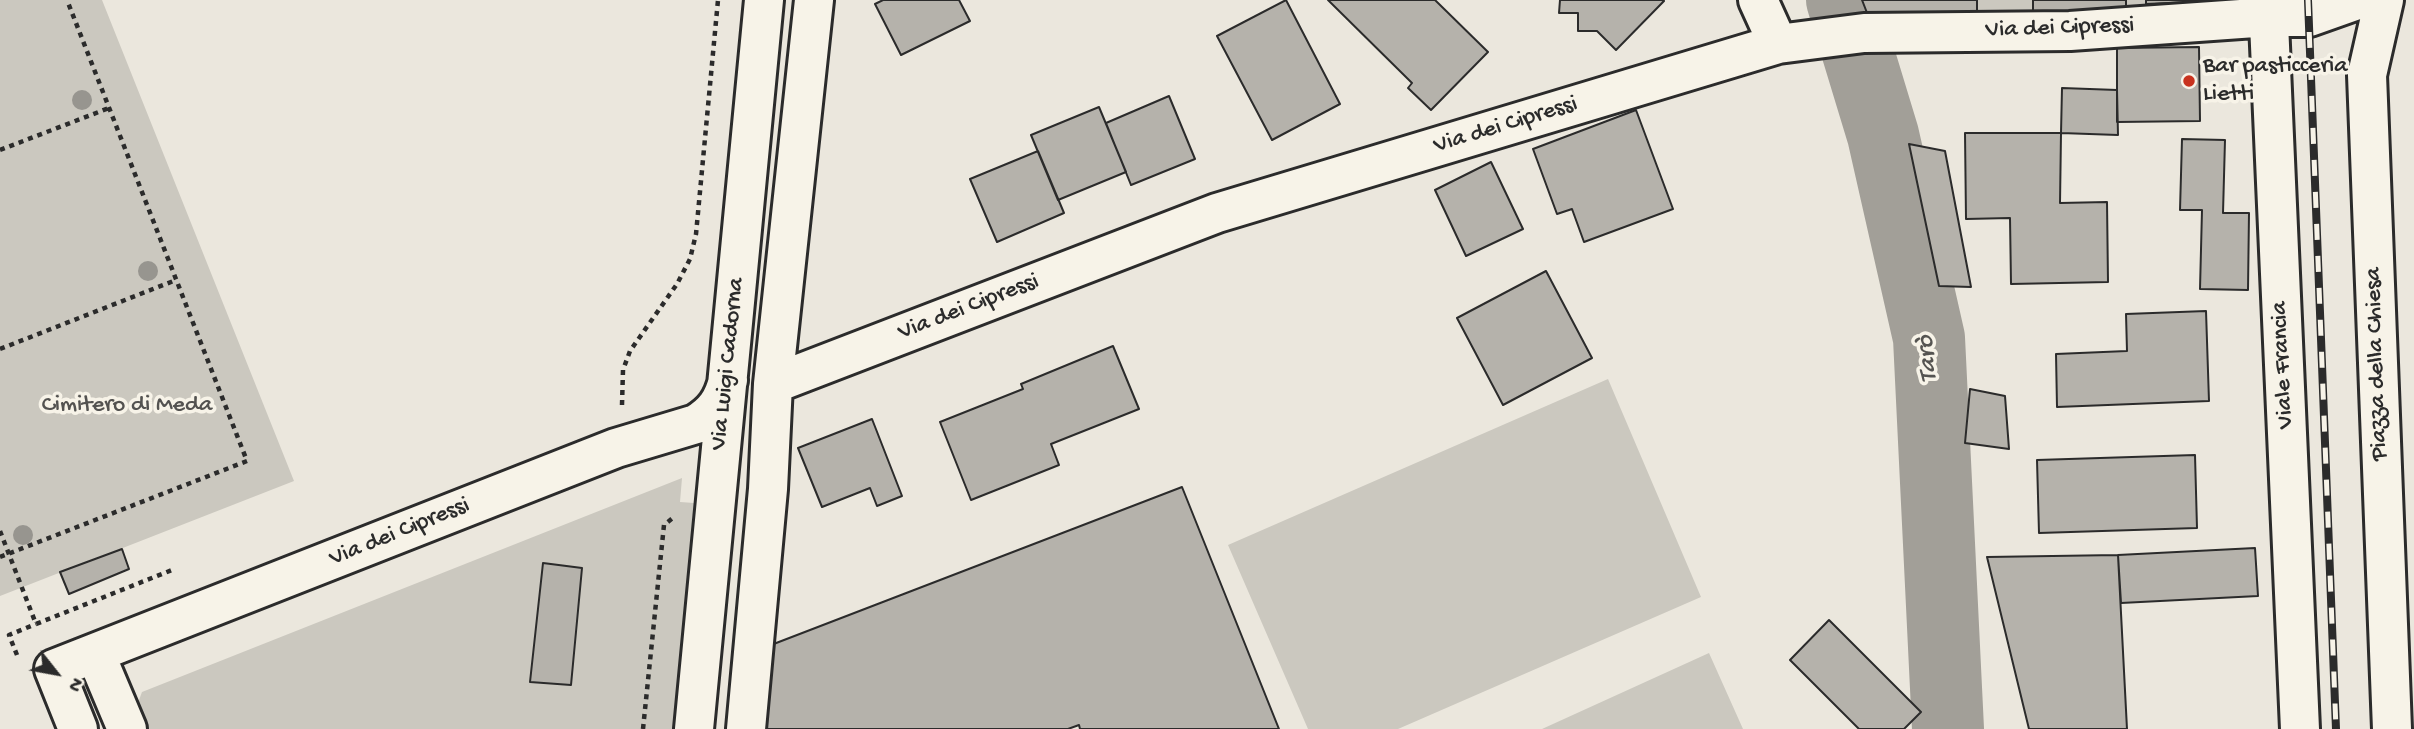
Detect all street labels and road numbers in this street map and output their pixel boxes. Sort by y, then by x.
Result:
street label: Via dei Cipressi [1985,12,2135,46]
street label: Via dei Cipressi [1431,90,1581,162]
street label: Piazza della Chiesa [2360,267,2396,461]
street label: Via dei Cipressi [894,268,1044,348]
street label: Via Luigi Cadorna [706,276,752,452]
street label: Viale Francia [2266,301,2302,429]
street label: Via dei Cipressi [326,492,474,574]

